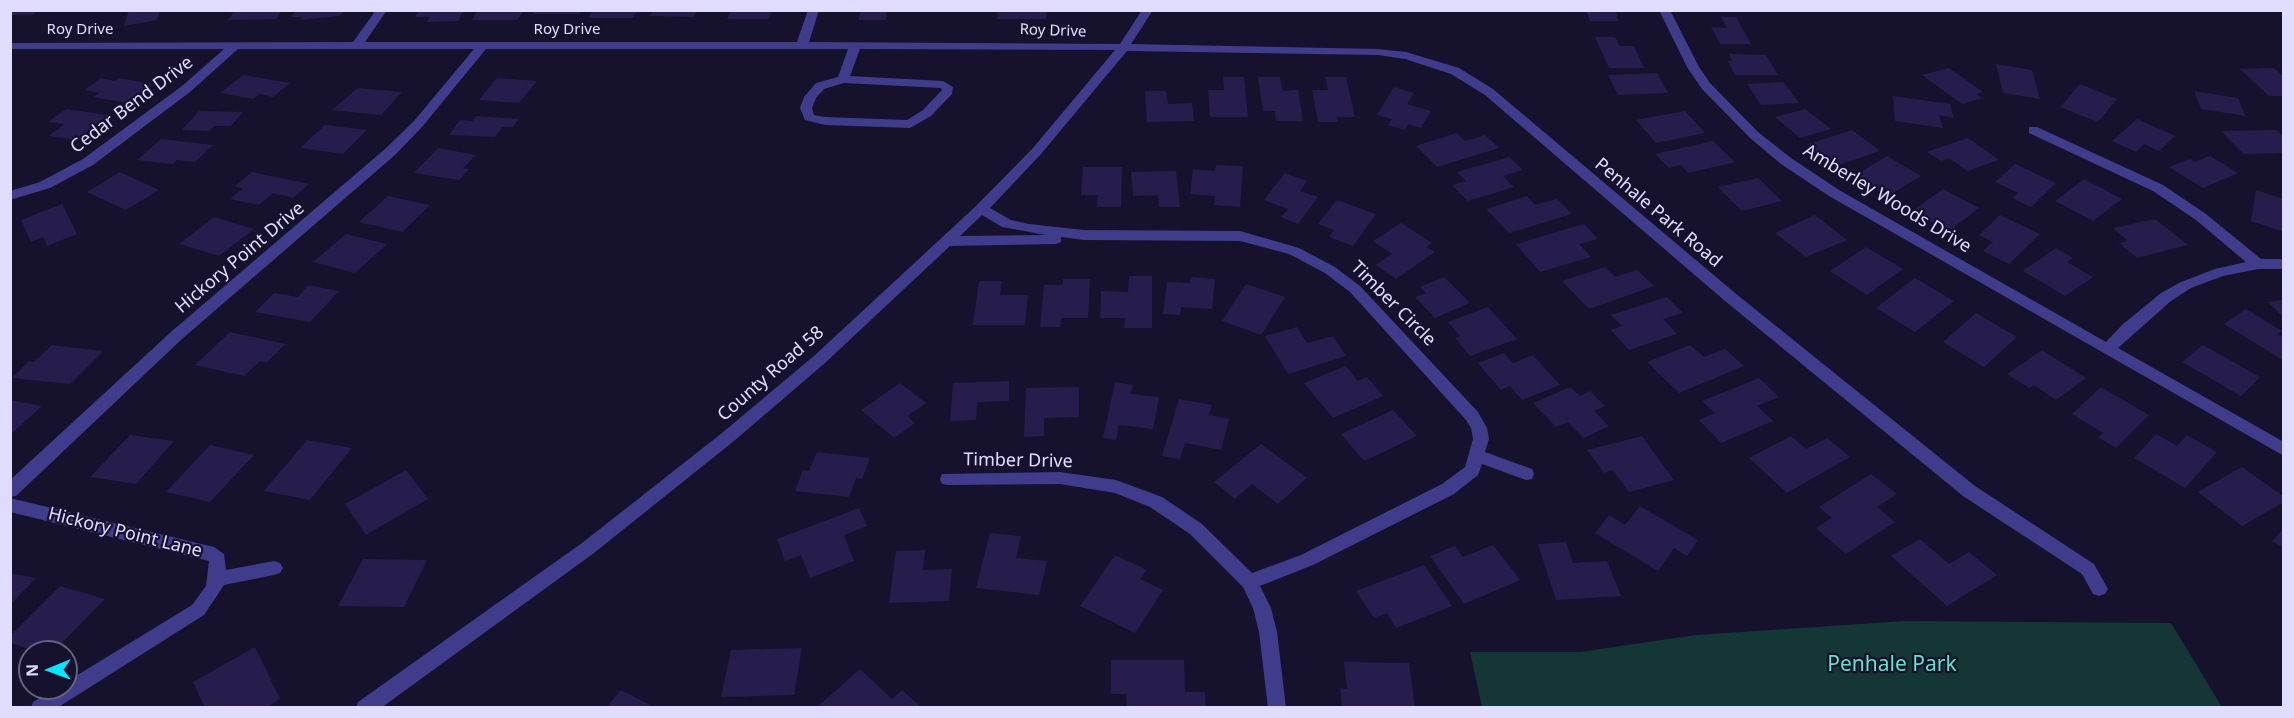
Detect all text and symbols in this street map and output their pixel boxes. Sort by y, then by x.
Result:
street label: Roy Drive [47,21,113,39]
street label: Roy Drive [534,21,600,39]
street label: Roy Drive [1019,21,1087,41]
street label: Cedar Bend Drive [66,52,198,158]
street label: Amberley Woods Drive [1799,140,1975,258]
street label: Penhale Park Road [1590,154,1726,272]
street label: Hickory Point Drive [171,198,309,318]
street label: Timber Circle [1346,257,1440,351]
street label: County Road 58 [714,322,828,426]
street label: Timber Drive [963,449,1073,473]
street label: Hickory Point Lane [46,503,204,563]
north arrow [18,640,78,700]
park label: Penhale Park [1827,652,1957,678]
text: N [21,664,43,677]

